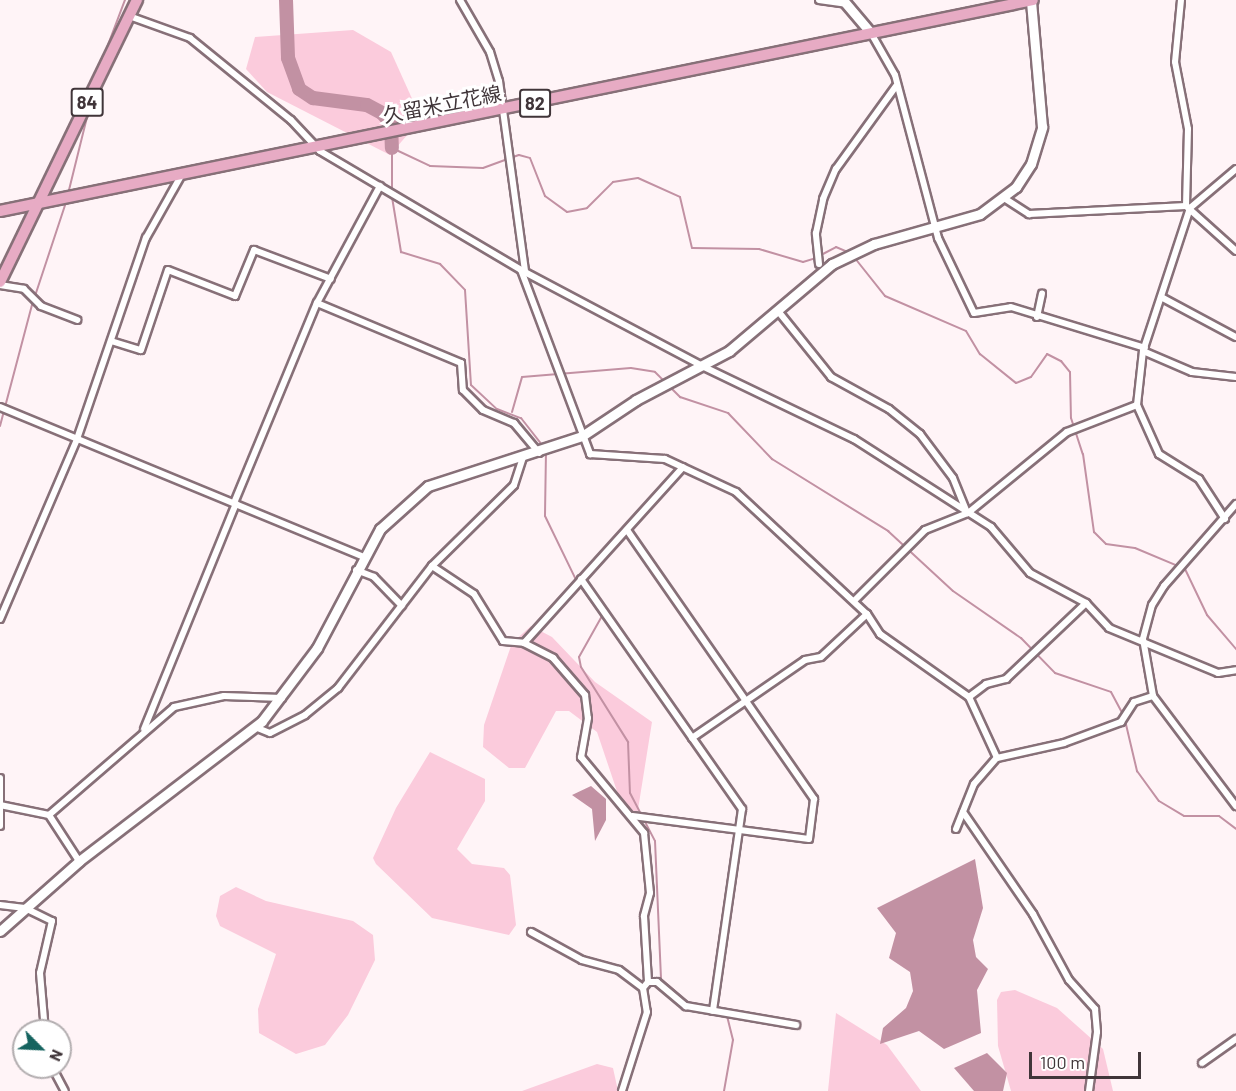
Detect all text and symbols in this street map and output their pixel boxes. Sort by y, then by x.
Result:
street label: 久留米立花線 [381,81,503,127]
road number: 84 [70,87,104,117]
road number: 82 [518,88,552,118]
north arrow [12,1019,72,1079]
scale bar [1032,1040,1144,1078]
text: N [46,1047,68,1064]
text: 100 m [1040,1051,1085,1073]

